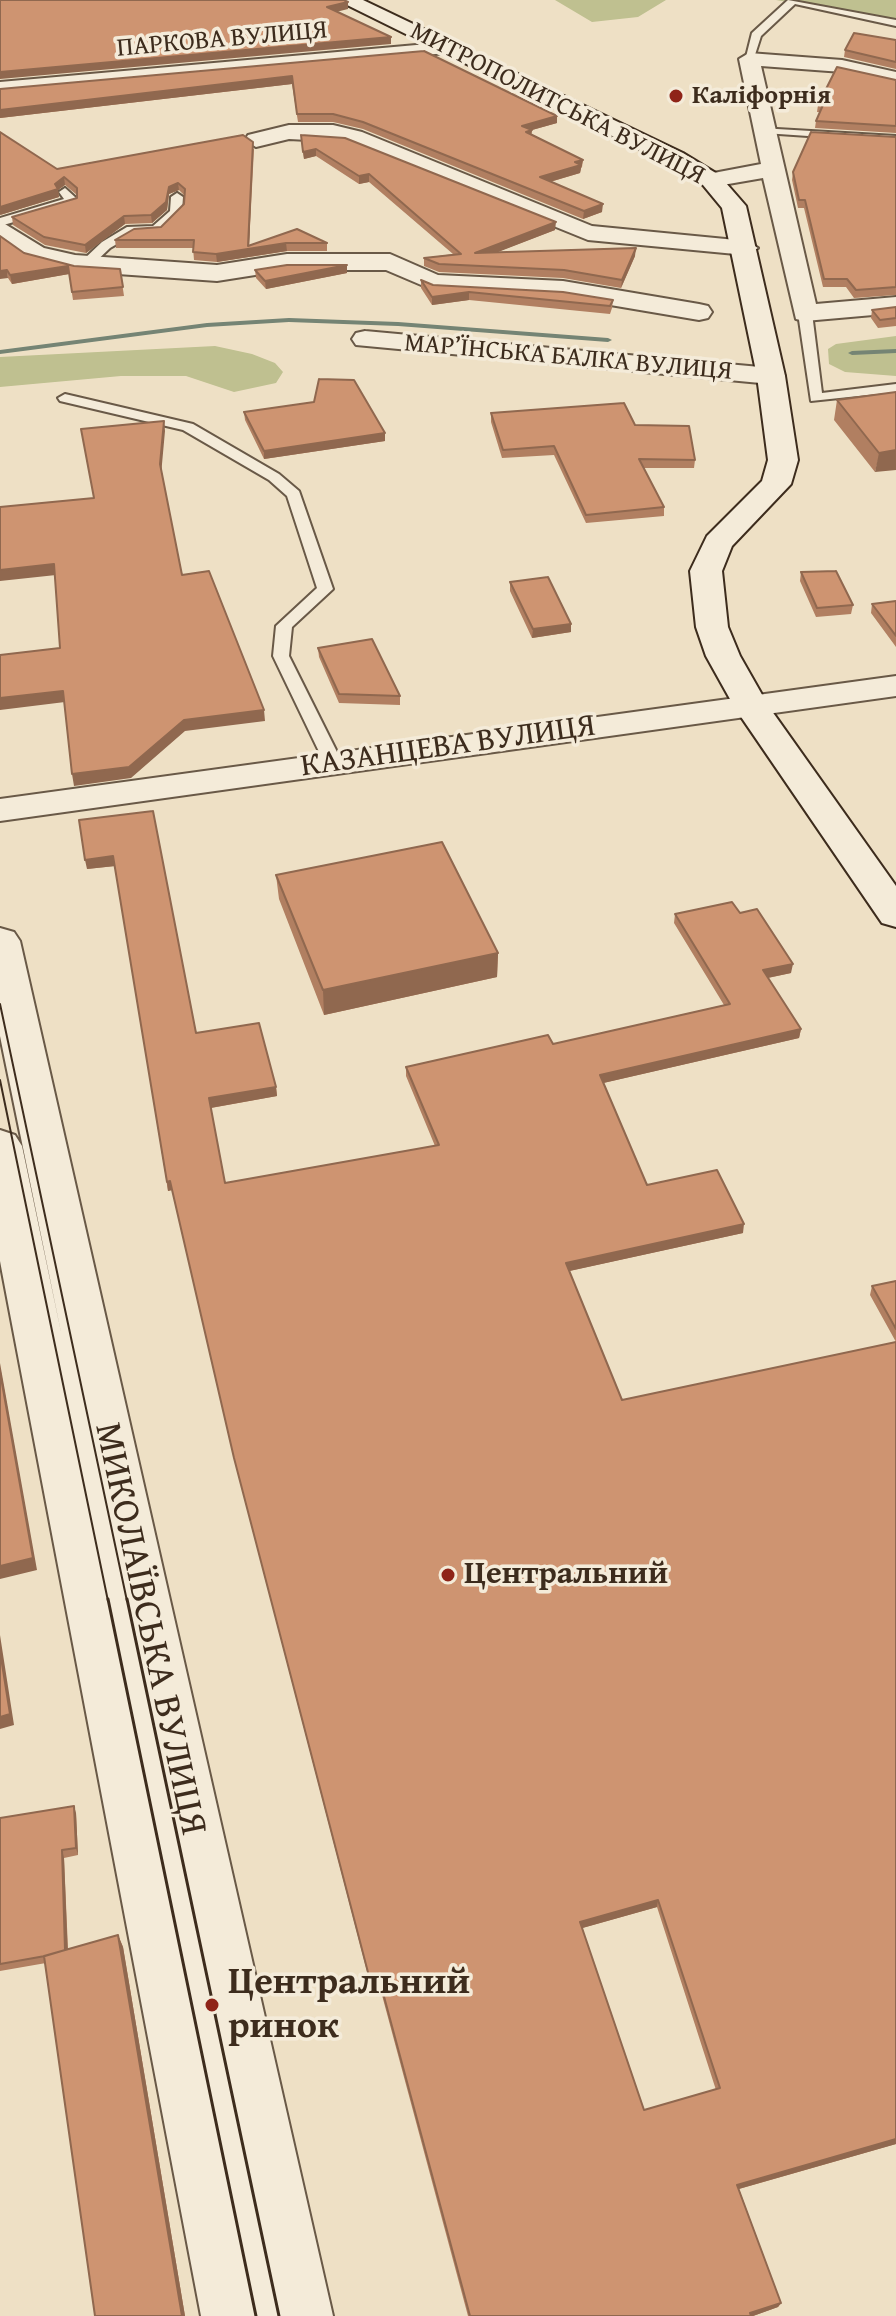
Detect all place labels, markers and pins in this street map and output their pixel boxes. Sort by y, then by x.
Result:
place label: Каліфорнія [692,80,831,112]
marker: Каліфорнія [667,87,685,105]
place label: Центральний [464,1556,668,1594]
marker: Центральний [439,1566,457,1584]
place label: Центральний ринок [228,1960,470,2050]
marker: Центральний ринок [203,1996,221,2014]

